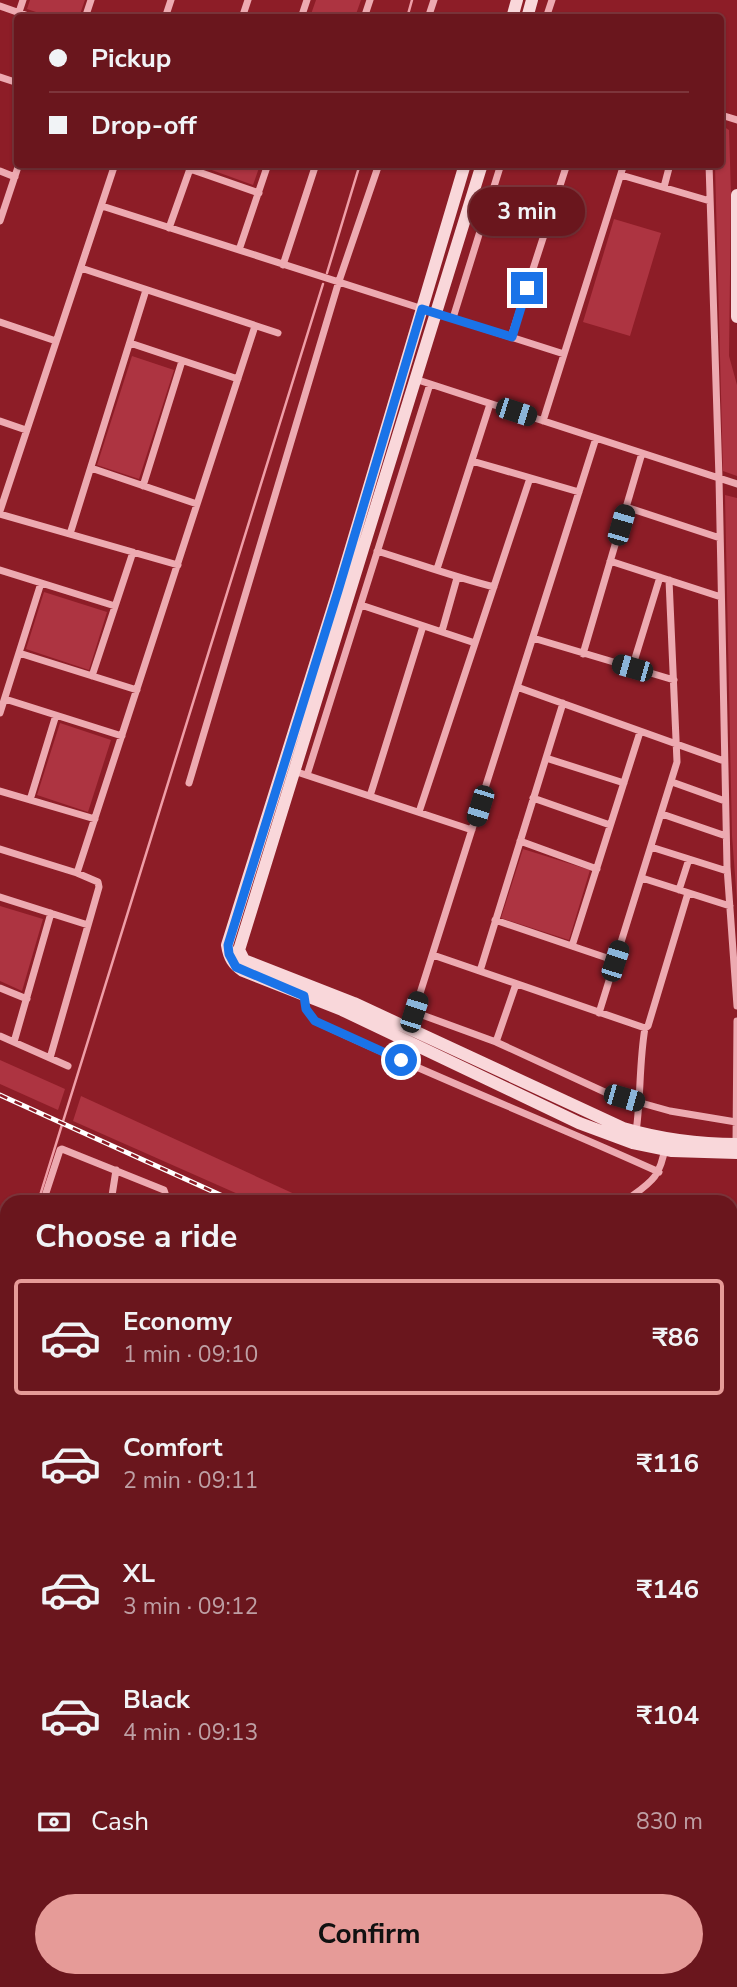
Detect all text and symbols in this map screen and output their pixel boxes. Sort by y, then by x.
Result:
text: Pickup [91,41,171,76]
text: Drop-off [91,108,197,143]
callout: 3 min [469,187,585,236]
text: 3 min [497,196,557,227]
route end [511,272,543,304]
car [493,396,540,428]
car [606,502,637,548]
car [609,652,656,684]
car [464,783,497,829]
car [599,938,632,984]
car [398,989,431,1035]
route start [385,1044,417,1076]
car [601,1082,648,1114]
text: Choose a ride [35,1215,237,1258]
text: Economy [123,1304,232,1339]
icon: car [39,1306,102,1369]
text: ₹86 [652,1320,699,1355]
text: 1 min · 09:10 [123,1339,258,1370]
text: Comfort [123,1430,223,1465]
icon: car [39,1432,102,1495]
text: ₹116 [637,1446,699,1481]
text: 2 min · 09:11 [123,1465,258,1496]
text: XL [123,1556,155,1591]
icon: car [39,1558,102,1621]
text: ₹146 [637,1572,699,1607]
text: 3 min · 09:12 [123,1591,258,1622]
text: Black [123,1682,190,1717]
icon: car [39,1684,102,1747]
text: ₹104 [637,1698,699,1733]
text: 4 min · 09:13 [123,1717,258,1748]
icon: cash [35,1803,73,1841]
text: Cash [91,1804,149,1839]
text: 830 m [636,1806,703,1837]
button: Confirm [35,1894,703,1974]

